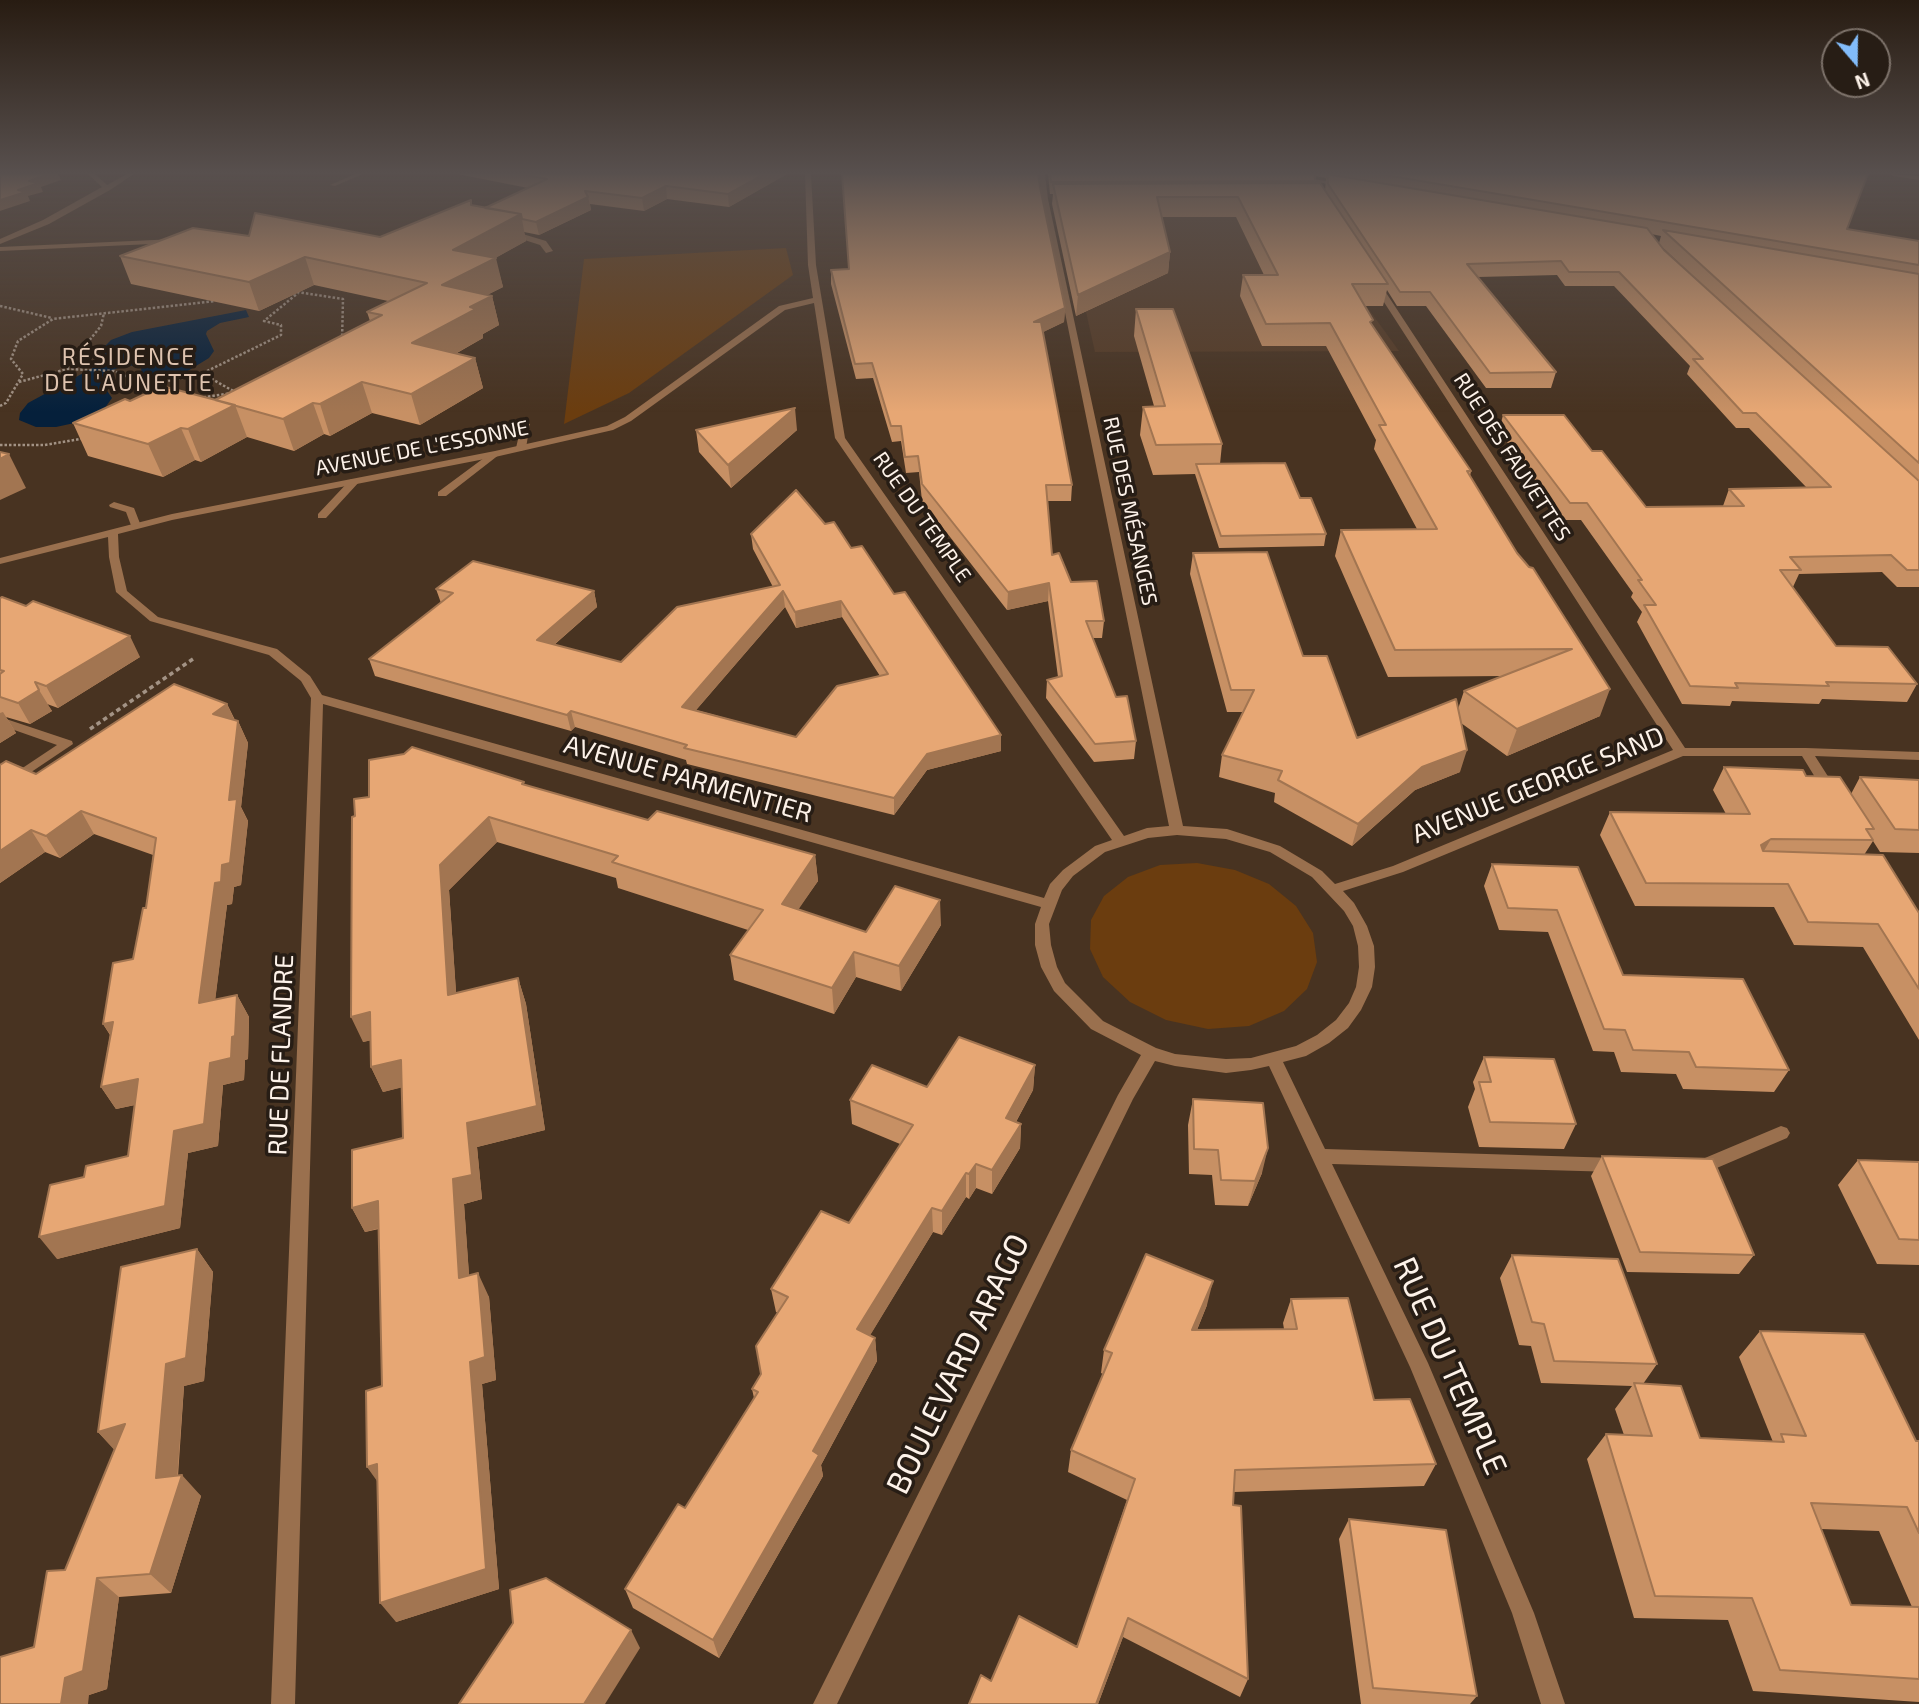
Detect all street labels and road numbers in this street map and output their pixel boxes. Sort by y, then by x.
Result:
street label: RUE DES FAUVETTES [1448,368,1576,546]
street label: RUE DES MÉSANGES [1098,414,1162,608]
street label: AVENUE DE L'ESSONNE [313,415,531,481]
street label: RUE DU TEMPLE [868,447,976,587]
street label: AVENUE GEORGE SAND [1408,720,1668,850]
street label: AVENUE PARMENTIER [560,729,816,829]
street label: RUE DE FLANDRE [262,954,300,1156]
street label: BOULEVARD ARAGO [878,1228,1038,1500]
street label: RUE DU TEMPLE [1385,1251,1515,1481]

